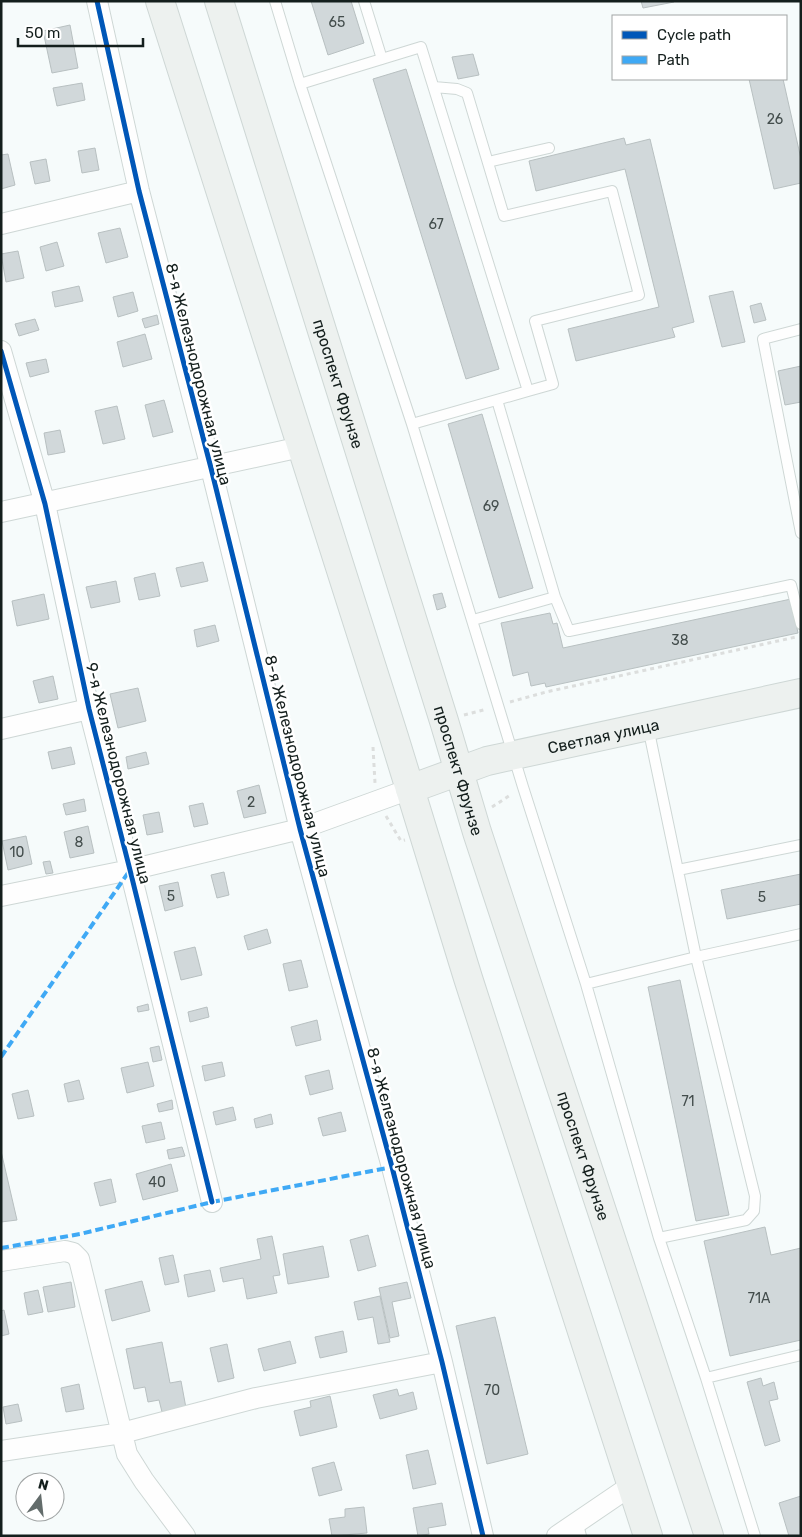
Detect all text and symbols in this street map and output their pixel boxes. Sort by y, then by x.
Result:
house number: 65 [329,14,345,31]
scale bar [18,15,142,47]
legend [612,15,787,80]
text: 50 m [25,24,60,42]
text: Cycle path [657,26,731,44]
text: Path [657,51,690,69]
house number: 26 [767,111,783,128]
house number: 67 [428,216,444,233]
street label: 8-я Железнодорожная улица [162,261,235,487]
street label: проспект Фрунзе [309,317,367,451]
house number: 69 [483,498,499,515]
house number: 38 [671,632,689,649]
street label: 8-я Железнодорожная улица [261,653,334,879]
street label: 9-я Железнодорожная улица [82,661,155,886]
street label: проспект Фрунзе [430,703,487,838]
street label: Светлая улица [546,715,661,758]
house number: 2 [247,794,255,811]
house number: 8 [75,834,84,851]
house number: 10 [10,844,25,861]
house number: 5 [167,888,175,905]
house number: 5 [758,889,766,906]
street label: 8-я Железнодорожная улица [363,1045,440,1271]
street label: проспект Фрунзе [553,1089,613,1223]
house number: 71 [681,1093,695,1110]
house number: 40 [148,1174,166,1191]
house number: 71А [748,1290,771,1307]
house number: 70 [484,1382,500,1399]
north arrow [15,1472,65,1522]
text: N [36,1475,50,1494]

